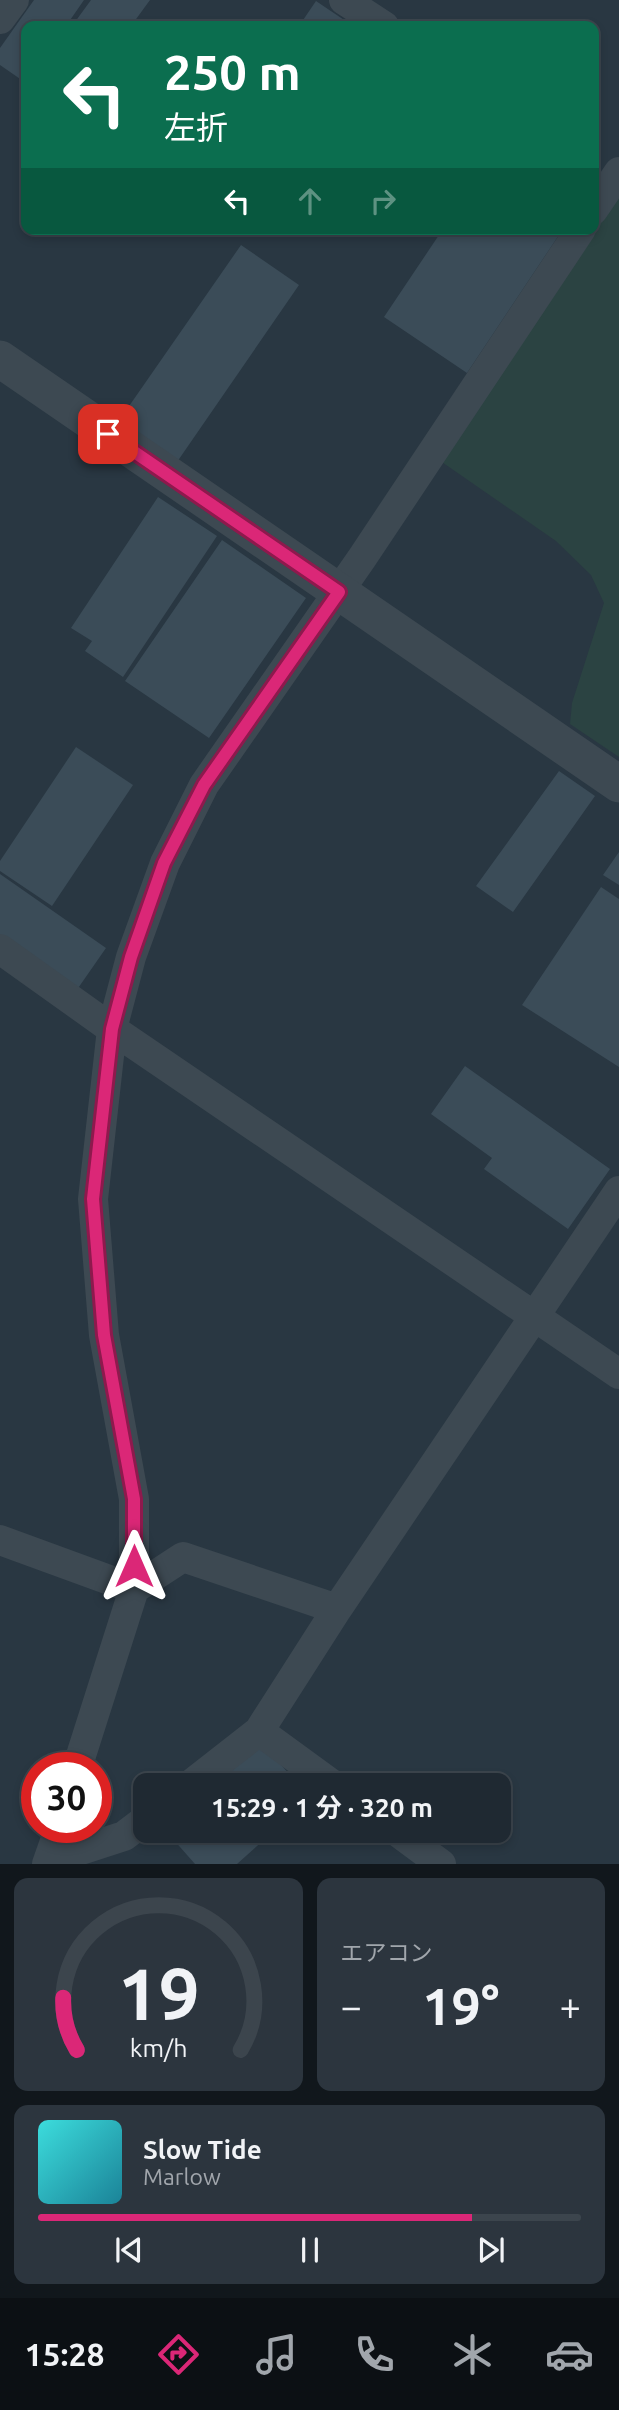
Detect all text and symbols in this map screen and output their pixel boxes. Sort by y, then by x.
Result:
text: 250 m [164,44,301,99]
icon: left [49,49,140,140]
text: 左折 [164,109,228,145]
icon: left [218,182,256,220]
icon: ahead [291,182,329,220]
icon: right [364,182,402,220]
pin [78,404,138,464]
icon: arrive [89,415,127,453]
position arrow [97,1529,171,1603]
speed limit sign: 30 [21,1752,112,1843]
text: 15:29 · 1 分 · 320 m [211,1793,433,1822]
text: エアコン [341,1940,433,1965]
text: 19 [117,1953,199,2035]
text: 19° [422,1977,499,2035]
text: − [341,1985,362,2027]
text: + [560,1985,581,2027]
text: km/h [129,2034,187,2062]
text: Slow Tide [143,2135,262,2164]
text: Marlow [143,2164,221,2189]
icon: previous [110,2231,148,2269]
icon: pause [291,2231,329,2269]
icon: next [472,2231,510,2269]
icon: directions [154,2330,203,2379]
icon: music [252,2330,301,2379]
icon: phone [350,2330,399,2379]
icon: climate [448,2330,497,2379]
icon: car [545,2330,594,2379]
text: 15:28 [24,2336,105,2372]

